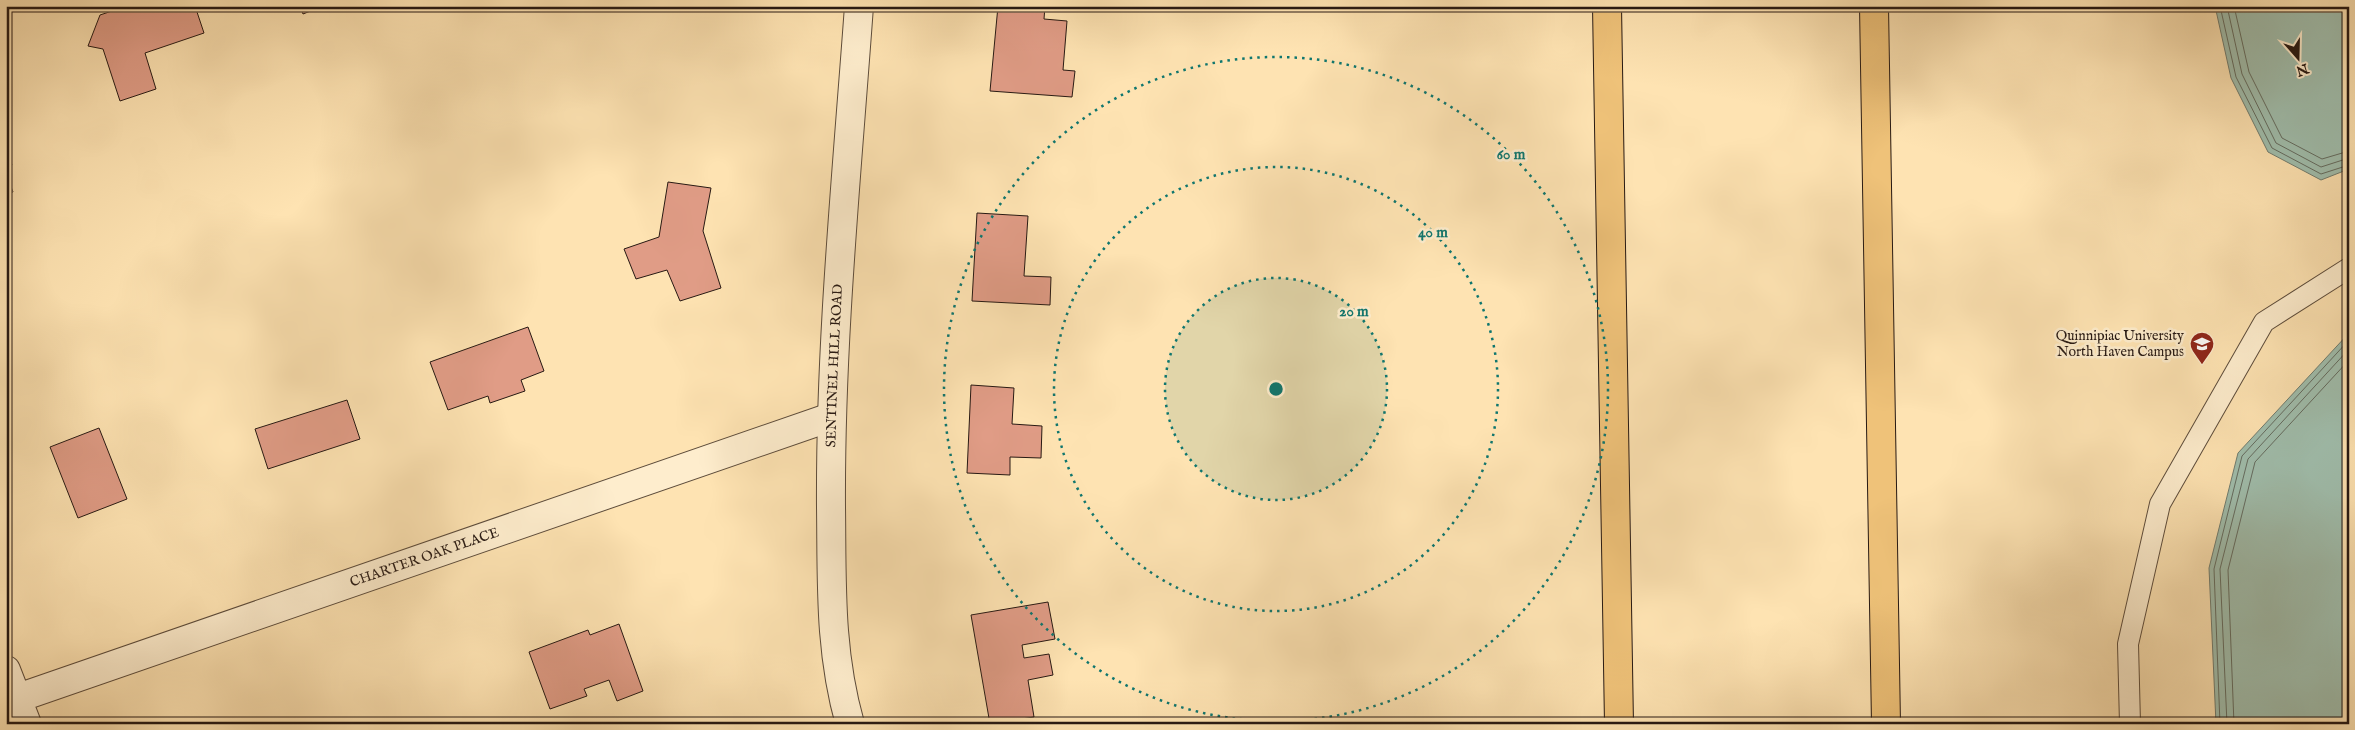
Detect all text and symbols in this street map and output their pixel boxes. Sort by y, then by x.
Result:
north arrow [2272,32,2322,82]
text: N [2293,58,2312,80]
text: 60 m [1497,145,1526,164]
text: 40 m [1418,223,1448,242]
street label: SENTINEL HILL ROAD [822,283,847,447]
text: 20 m [1339,302,1369,321]
place label: Quinnipiac University North Haven Campus [2056,327,2184,361]
school or university icon: Quinnipiac University North Haven Campus [2189,331,2215,365]
centre of rings [1267,380,1285,398]
street label: CHARTER OAK PLACE [348,523,502,592]

